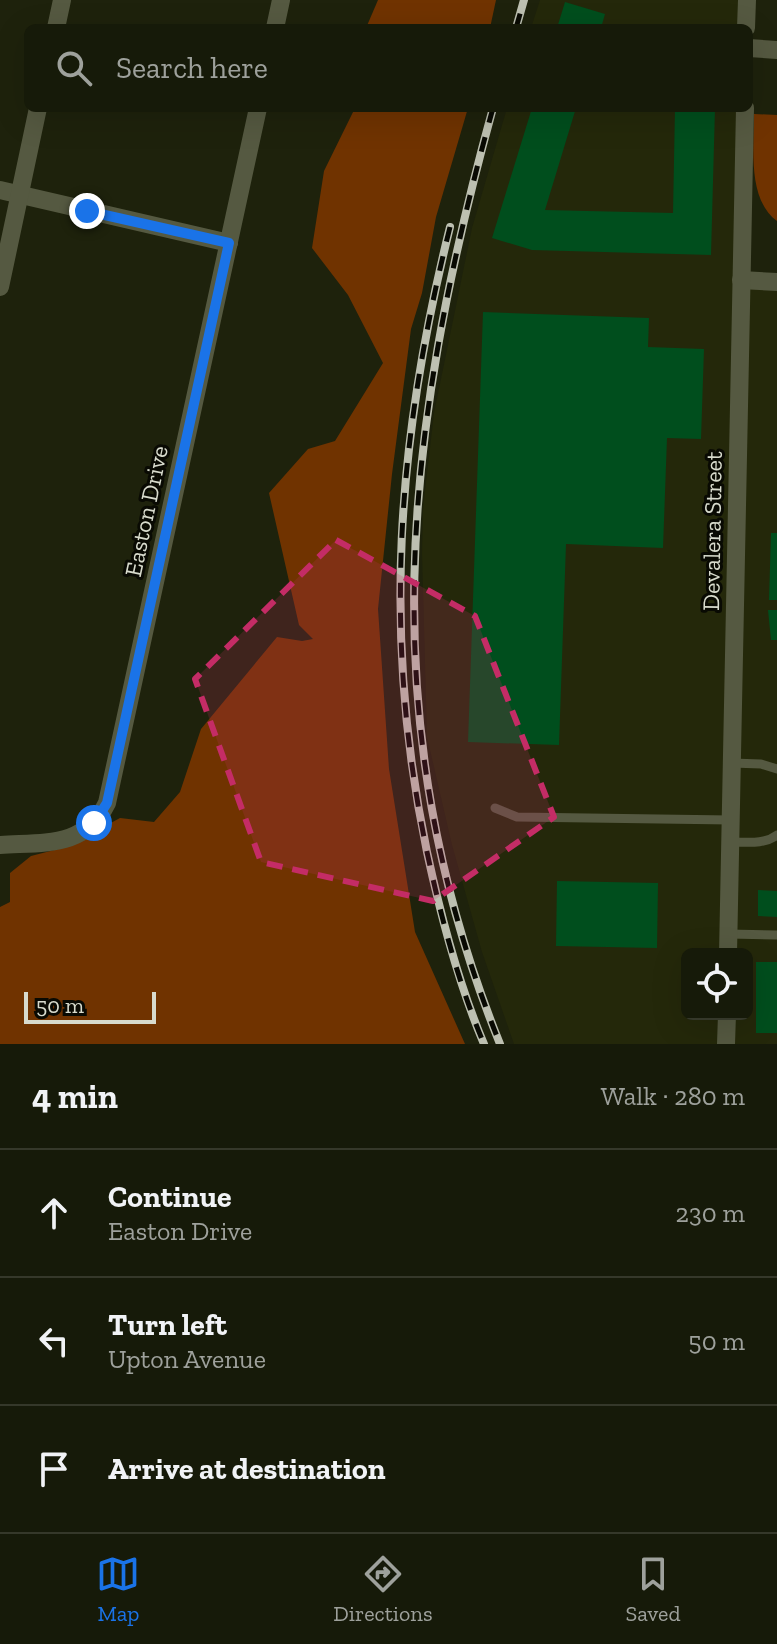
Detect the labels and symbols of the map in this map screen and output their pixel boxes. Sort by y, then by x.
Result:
route end [69,193,105,229]
street label: Easton Drive [118,443,174,579]
street label: Devalera Street [696,451,728,611]
route start [76,805,112,841]
scale bar [24,988,156,1024]

